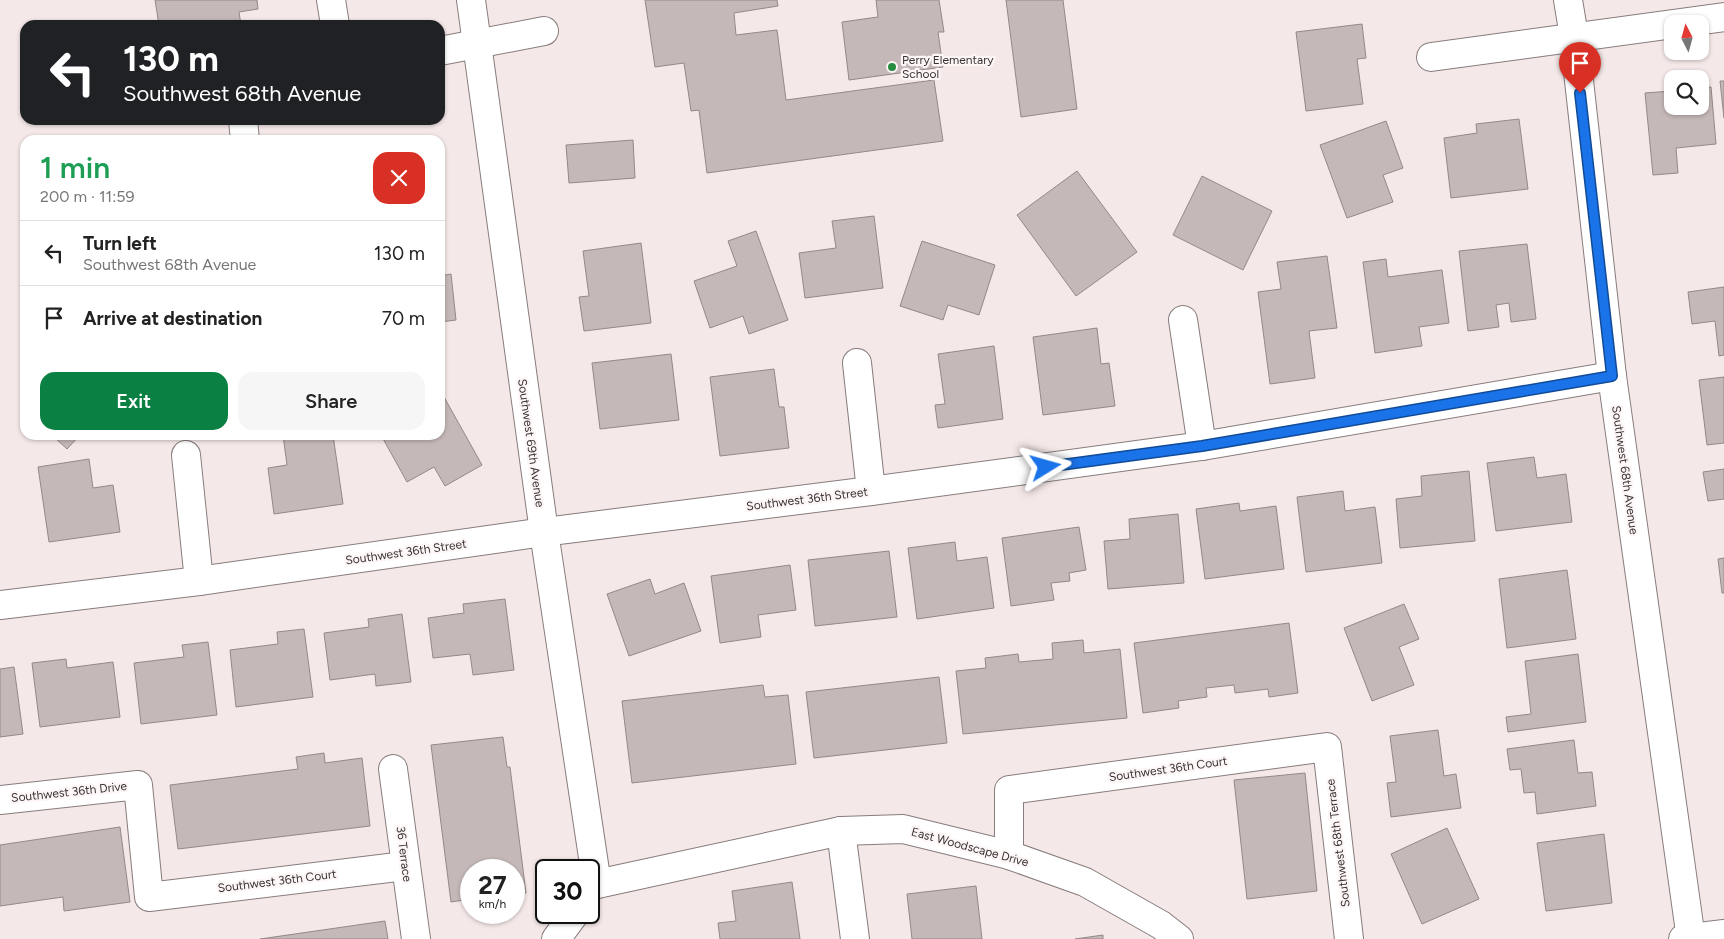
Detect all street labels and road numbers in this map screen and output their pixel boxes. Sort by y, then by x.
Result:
street label: Southwest 69th Avenue [515,378,547,509]
street label: Southwest 68th Avenue [1609,405,1641,536]
street label: Southwest 36th Street [746,485,869,513]
street label: Southwest 36th Street [345,537,468,567]
street label: Southwest 36th Court [1108,754,1229,784]
street label: Southwest 68th Terrace [1323,778,1353,908]
street label: Southwest 36th Drive [10,779,128,805]
street label: 36 Terrace [394,825,414,883]
street label: East Woodscape Drive [910,825,1031,870]
street label: Southwest 36th Court [217,867,338,895]

